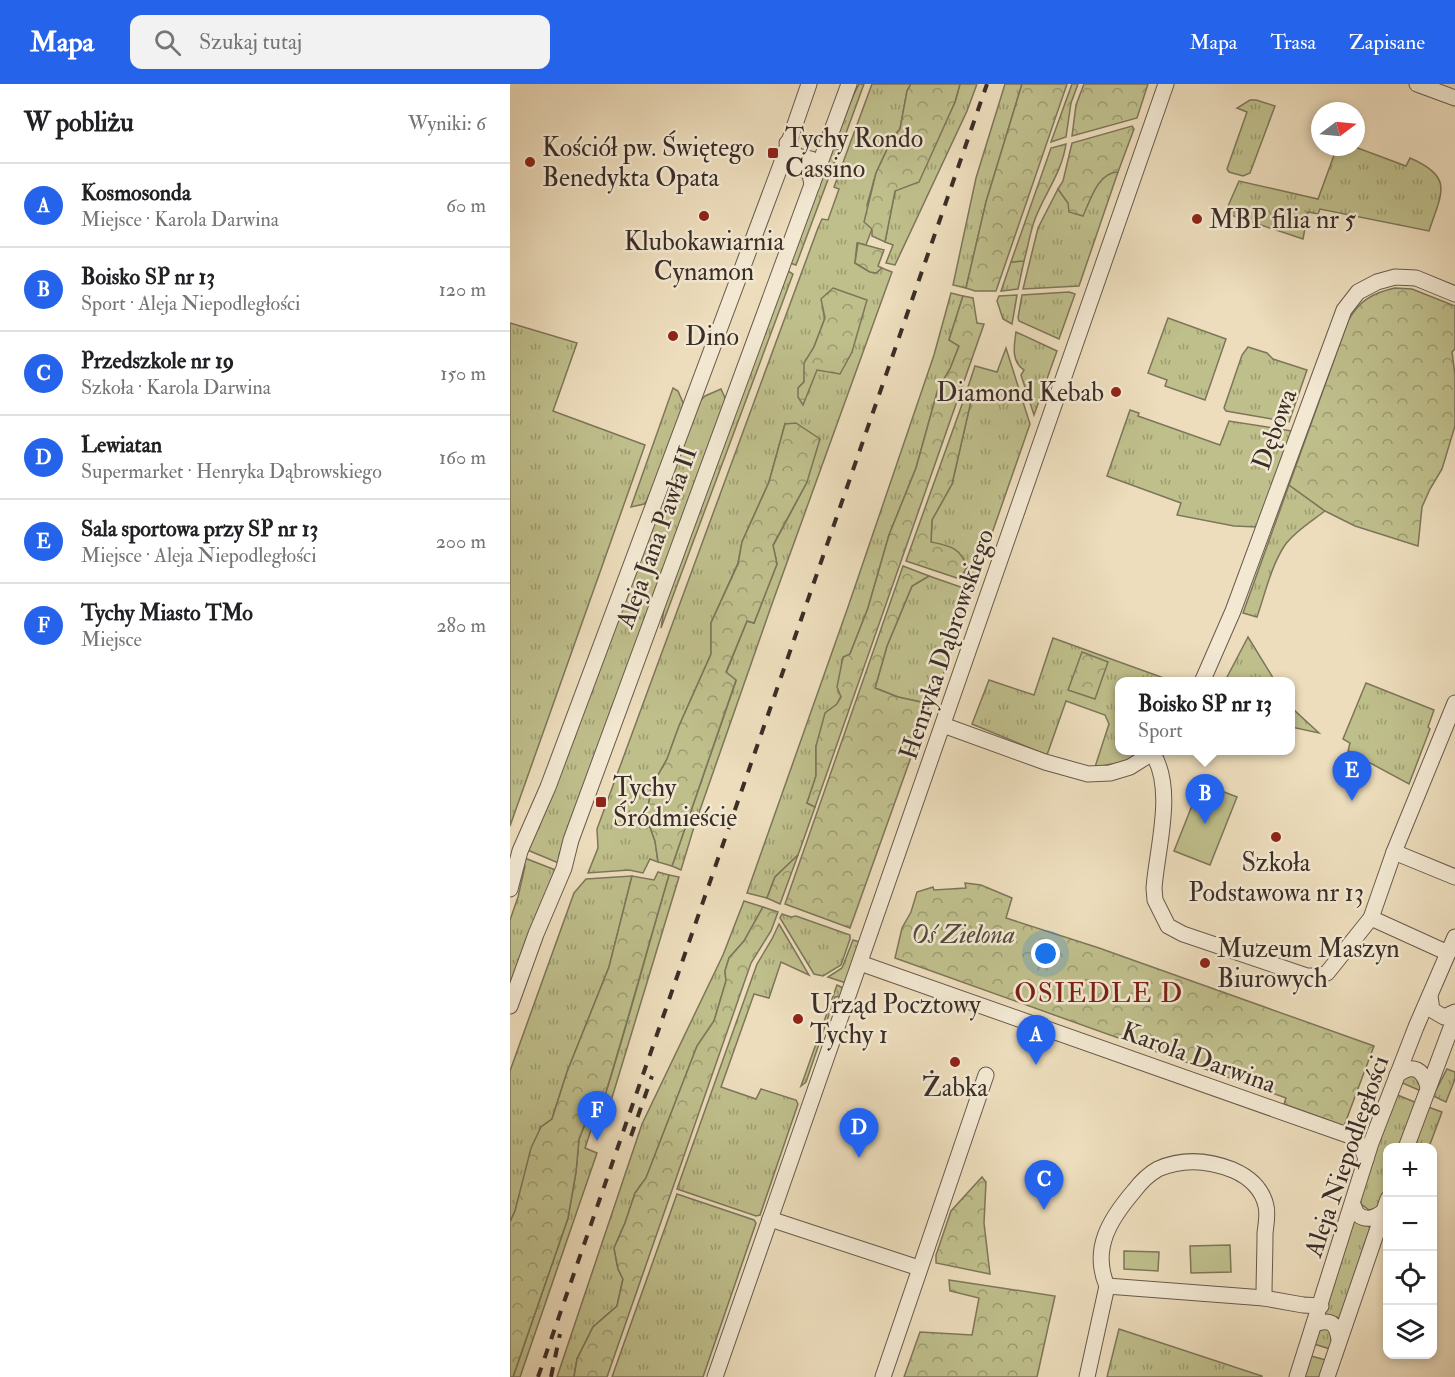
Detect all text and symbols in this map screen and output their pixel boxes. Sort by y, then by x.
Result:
search box [130,15,550,69]
text: Mapa [30,25,94,60]
icon: search [151,26,184,59]
text: Szukaj tutaj [199,28,302,56]
text: Mapa [1189,29,1237,56]
text: Trasa [1270,29,1316,56]
text: Zapisane [1349,29,1425,56]
north arrow [1311,102,1365,156]
text: W pobliżu [24,107,134,139]
text: Wyniki: 6 [408,111,486,136]
place label: Tychy Rondo Cassino [785,123,923,185]
place label: Kościół pw. Świętego Benedykta Opata [542,130,754,195]
marker: Tychy Rondo Cassino [766,146,780,160]
marker: Kościół pw. Świętego Benedykta Opata [523,155,537,169]
text: Kosmosonda [81,179,191,207]
text: A [37,193,50,218]
text: 60 m [446,193,486,218]
place label: MBP filia nr 5 [1209,204,1356,236]
text: Miejsce · Karola Darwina [81,207,279,232]
marker: Klubokawiarnia Cynamon [697,209,711,223]
marker: MBP filia nr 5 [1190,212,1204,226]
place label: Klubokawiarnia Cynamon [624,226,784,288]
text: Boisko SP nr 13 [81,263,215,291]
text: B [37,277,50,302]
text: 120 m [439,277,486,302]
text: Sport · Aleja Niepodległości [81,291,300,316]
place label: Dino [685,321,739,353]
marker: Dino [666,329,680,343]
text: Przedszkole nr 19 [81,347,234,375]
text: C [36,361,51,386]
text: 150 m [440,361,486,386]
text: Szkoła · Karola Darwina [81,375,271,400]
place label: Diamond Kebab [936,377,1104,409]
street label: Dębowa [1246,384,1304,474]
marker: Diamond Kebab [1109,385,1123,399]
text: Lewiatan [81,431,162,459]
street label: Aleja Jana Pawła II [609,442,705,634]
text: D [35,445,52,470]
text: 160 m [439,445,486,470]
text: Supermarket · Henryka Dąbrowskiego [81,459,382,484]
text: Sala sportowa przy SP nr 13 [81,515,318,543]
street label: Henryka Dąbrowskiego [892,525,1001,764]
text: E [36,529,51,554]
text: 200 m [436,529,486,554]
text: Miejsce · Aleja Niepodległości [81,543,316,568]
text: Tychy Miasto TMo [81,599,253,627]
text: F [37,613,50,638]
text: 280 m [436,613,486,638]
text: Miejsce [81,627,142,652]
popup [1115,677,1295,755]
text: Boisko SP nr 13 [1138,690,1272,718]
text: Sport [1138,718,1183,743]
pin: E [1332,752,1372,801]
place label: Tychy Śródmieście [613,772,737,834]
pin: B [1186,774,1224,824]
marker: Tychy Śródmieście [594,795,608,809]
marker: Szkoła Podstawowa nr 13 [1269,830,1283,844]
place label: Szkoła Podstawowa nr 13 [1188,847,1364,909]
park label: Oś Zielona [911,919,1015,951]
place label: Muzeum Maszyn Biurowych [1217,933,1400,995]
your location [1031,939,1060,968]
marker: Muzeum Maszyn Biurowych [1198,956,1212,970]
district label: OSIEDLE D [1014,977,1184,1010]
place label: Urząd Pocztowy Tychy 1 [810,989,981,1051]
marker: Urząd Pocztowy Tychy 1 [791,1012,805,1026]
street label: Karola Darwina [1117,1015,1281,1101]
pin: A [1016,1016,1056,1065]
street label: Aleja Niepodległości [1297,1051,1397,1263]
marker: Żabka [948,1055,962,1069]
place label: Żabka [922,1070,988,1104]
pin: F [578,1092,616,1141]
pin: D [840,1108,878,1158]
map controls [1383,1143,1437,1359]
button: + [1383,1143,1437,1197]
pin: C [1024,1160,1064,1210]
button: − [1383,1197,1437,1251]
button: locate [1383,1251,1437,1305]
button: layers [1383,1305,1437,1359]

